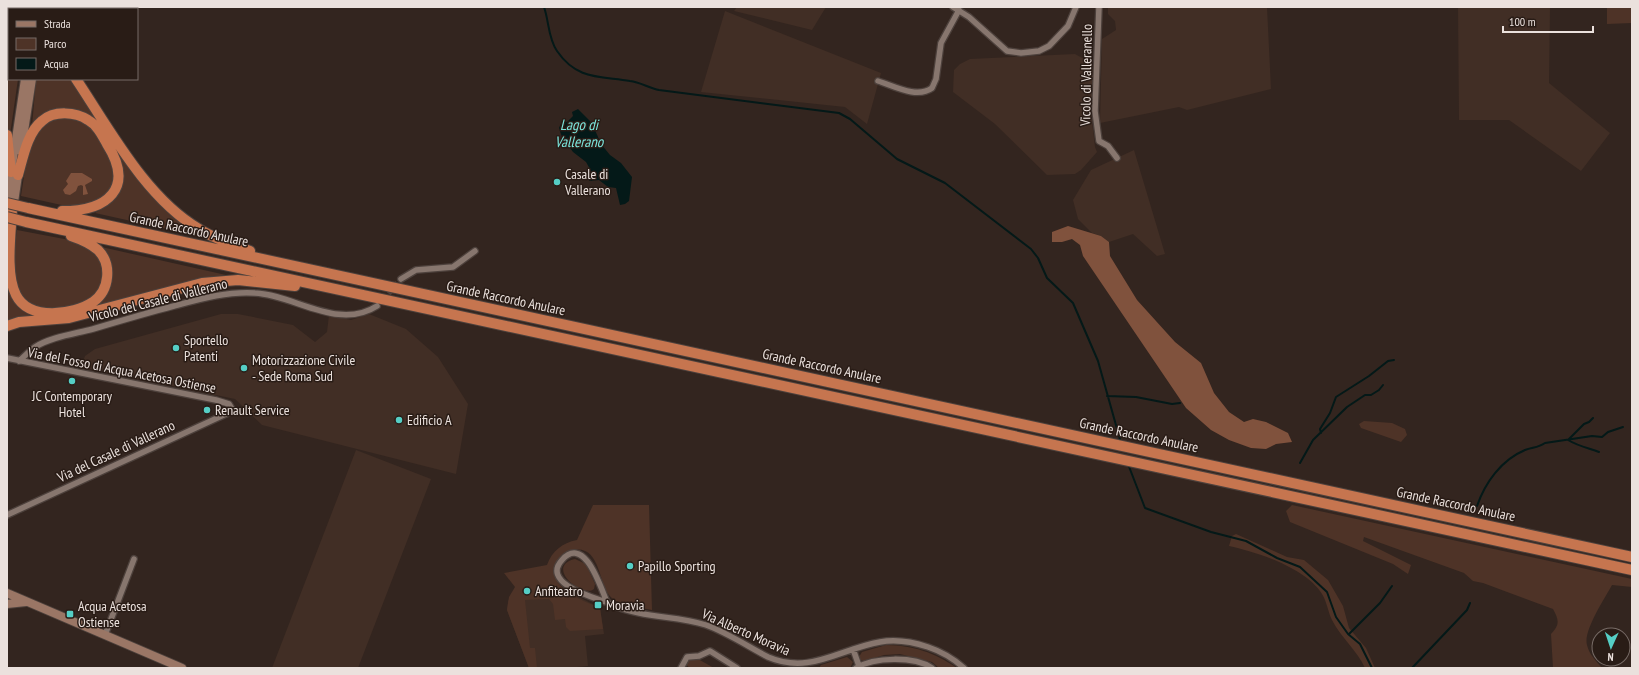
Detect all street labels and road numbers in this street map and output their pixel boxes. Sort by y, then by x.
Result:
street label: Vicolo di Valleranello [1076,24,1096,127]
street label: Grande Raccordo Anulare [128,208,250,250]
street label: Vicolo del Casale di Vallerano [86,274,229,326]
street label: Grande Raccordo Anulare [445,277,567,319]
street label: Via del Fosso di Acqua Acetosa Ostiense [25,343,218,397]
street label: Grande Raccordo Anulare [761,345,883,387]
street label: Grande Raccordo Anulare [1078,414,1200,456]
street label: Via del Casale di Vallerano [54,416,178,487]
street label: Grande Raccordo Anulare [1395,483,1517,525]
street label: Via Alberto Moravia [698,604,793,660]

